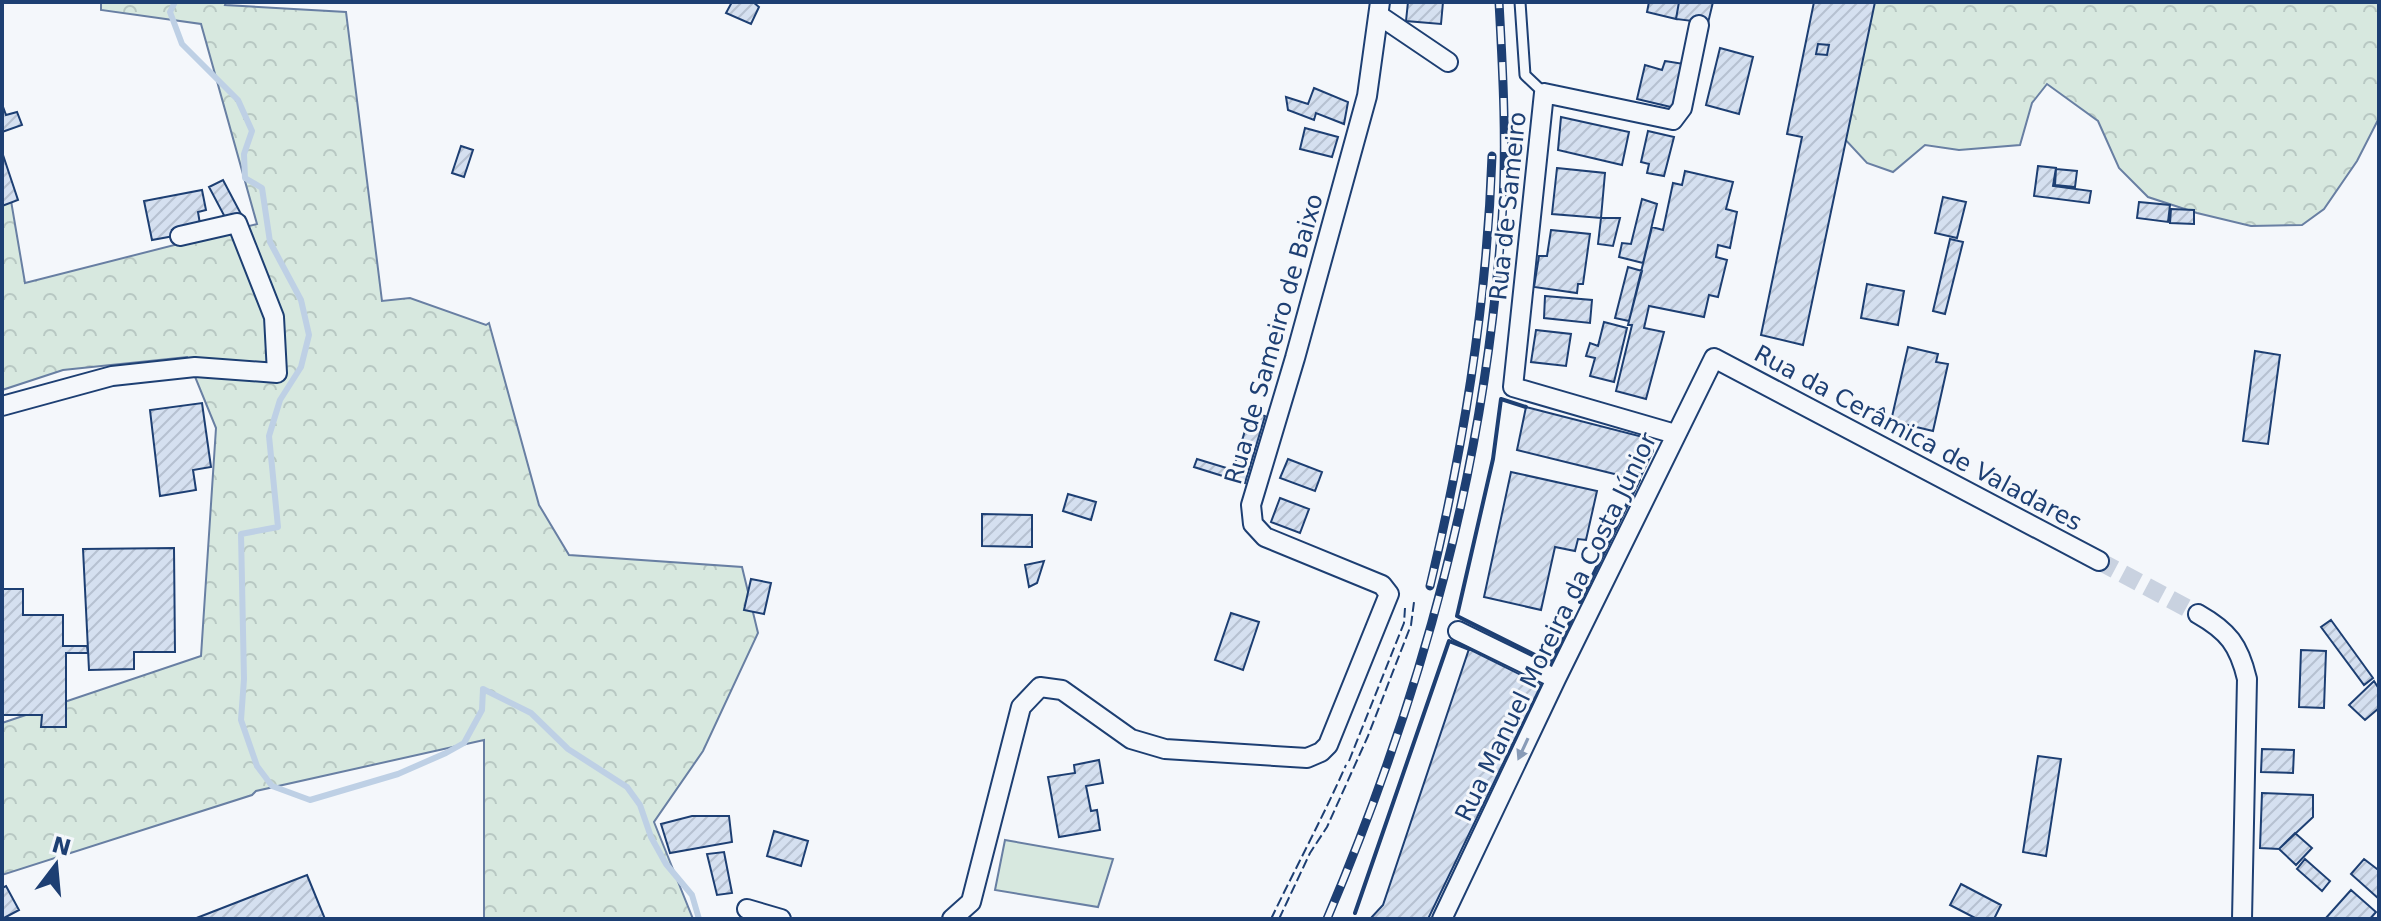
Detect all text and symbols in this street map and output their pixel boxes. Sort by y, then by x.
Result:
street label: Rua de Sameiro [1484,110,1532,302]
street label: Rua de Sameiro de Baixo [1219,191,1329,487]
street label: Rua da Cerâmica de Valadares [1749,339,2087,537]
street label: Rua Manuel Moreira da Costa Júnior [1450,428,1663,826]
one-way arrow [1516,738,1530,761]
north arrow [16,825,96,905]
text: N [49,832,74,861]

